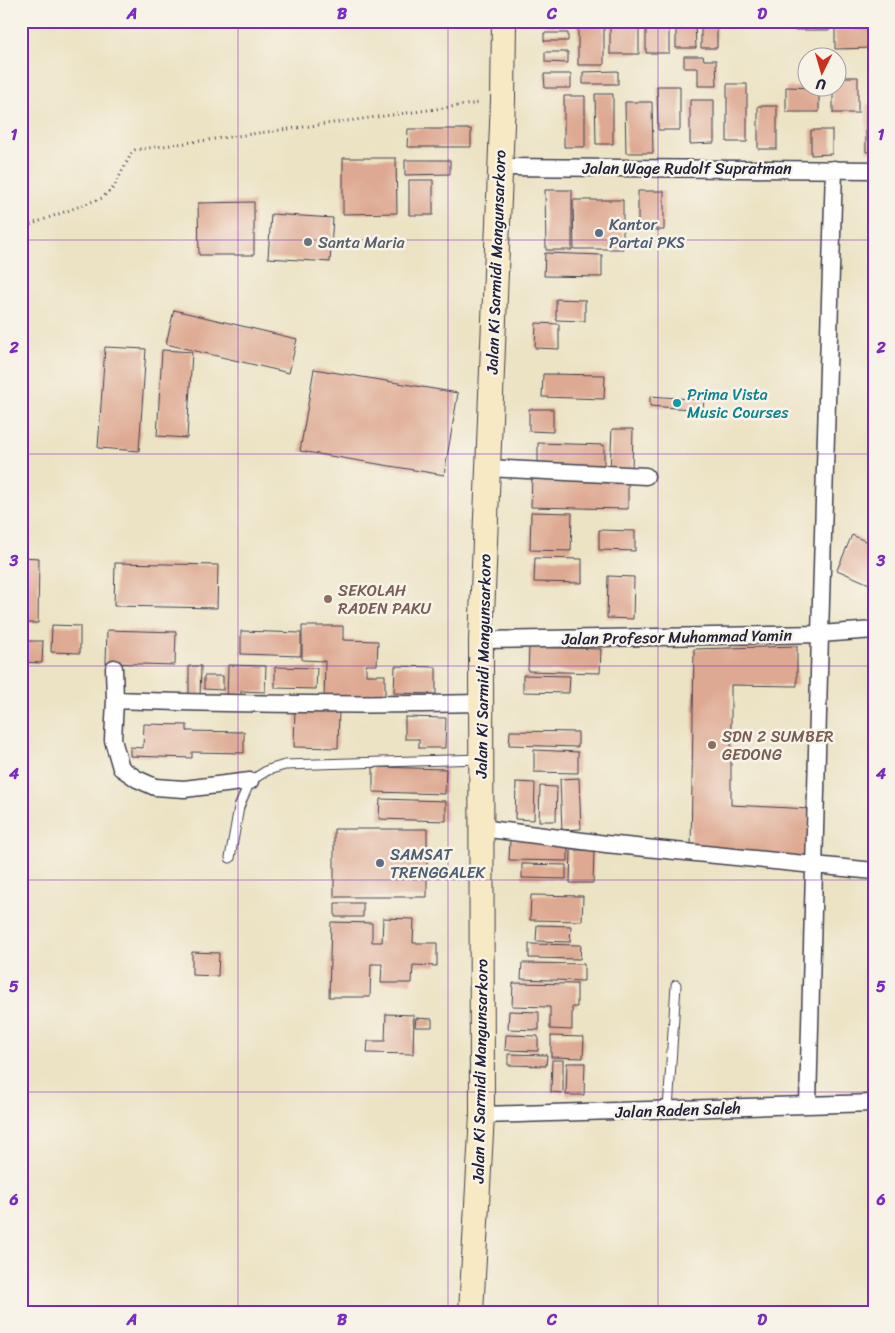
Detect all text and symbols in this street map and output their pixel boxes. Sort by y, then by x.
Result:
text: A [126,0,137,28]
text: B [337,0,348,28]
text: C [546,0,558,28]
text: D [757,0,767,28]
north arrow [798,48,848,98]
text: U [814,72,827,97]
text: 1 [11,120,18,149]
text: 1 [878,120,885,149]
street label: Jalan Ki Sarmidi Mangunsarkoro [478,149,514,376]
street label: Jalan Wage Rudolf Supratman [581,154,792,183]
place label: Kantor Partai PKS [609,210,685,257]
marker: Kantor Partai PKS [593,227,605,239]
place label: Santa Maria [318,228,406,257]
marker: Santa Maria [302,236,314,248]
text: 2 [8,333,19,362]
text: 2 [875,333,886,362]
place label: Prima Vista Music Courses [687,380,789,427]
marker: Prima Vista Music Courses [671,397,683,409]
text: 3 [9,546,19,575]
text: 3 [876,546,886,575]
street label: Jalan Ki Sarmidi Mangunsarkoro [467,554,499,779]
place label: SEKOLAH RADEN PAKU [338,576,431,623]
marker: SEKOLAH RADEN PAKU [322,593,334,605]
street label: Jalan Profesor Muhammad Yamin [561,620,793,654]
place label: SDN 2 SUMBER GEDONG [722,722,834,769]
marker: SDN 2 SUMBER GEDONG [706,739,718,751]
text: 4 [8,759,19,788]
text: 4 [875,759,886,788]
place label: SAMSAT TRENGGALEK [390,840,486,887]
marker: SAMSAT TRENGGALEK [374,857,386,869]
street label: Jalan Ki Sarmidi Mangunsarkoro [464,959,496,1184]
text: 5 [9,972,19,1001]
text: 5 [876,972,886,1001]
street label: Jalan Raden Saleh [614,1093,741,1127]
text: 6 [8,1185,19,1214]
text: 6 [875,1185,886,1214]
text: A [126,1305,137,1333]
text: B [337,1305,348,1333]
text: C [546,1305,558,1333]
text: D [757,1305,767,1333]

